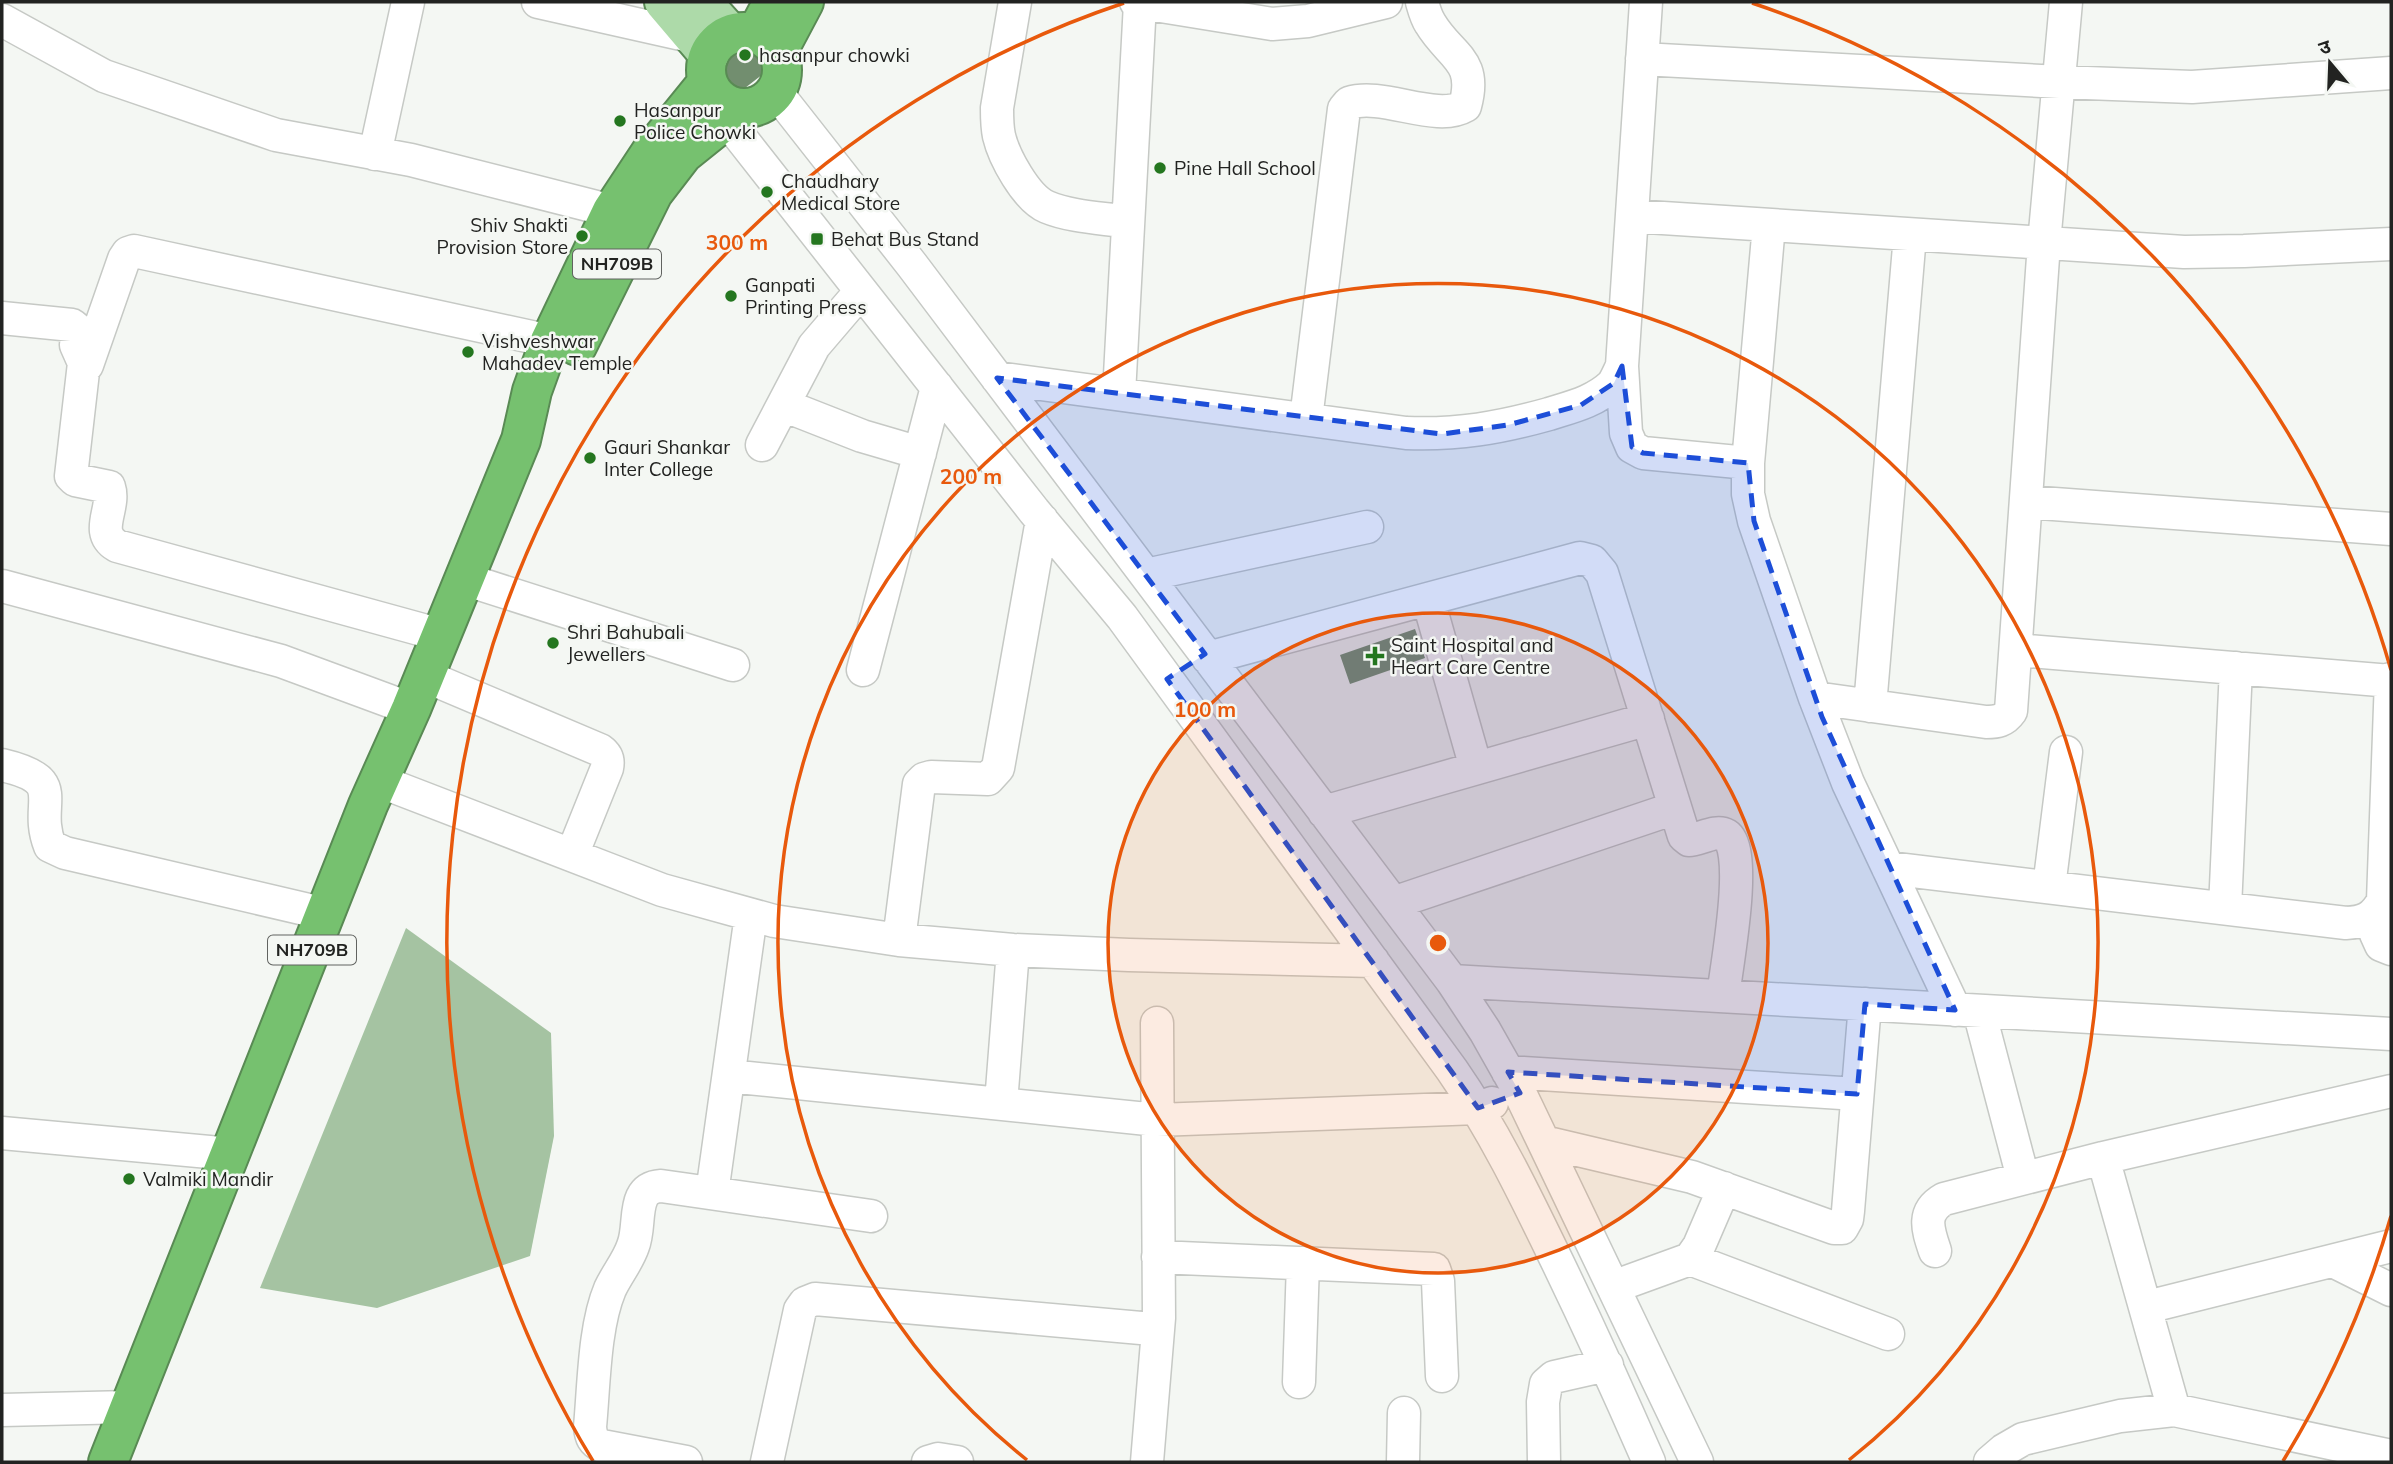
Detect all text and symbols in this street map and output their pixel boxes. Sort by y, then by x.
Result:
north arrow [2295,28,2365,98]
text: उ [2315,33,2334,60]
place label: hasanpur chowki [759,43,910,67]
marker: hasanpur chowki [737,47,753,63]
place label: Hasanpur Police Chowki [634,98,756,144]
marker: Hasanpur Police Chowki [612,113,628,129]
place label: Pine Hall School [1174,156,1316,180]
marker: Pine Hall School [1152,160,1168,176]
place label: Chaudhary Medical Store [781,169,900,215]
marker: Chaudhary Medical Store [759,184,775,200]
place label: Shiv Shakti Provision Store [437,213,568,259]
place label: Behat Bus Stand [831,227,979,251]
marker: Shiv Shakti Provision Store [574,228,590,244]
text: 300 m [706,229,768,255]
marker: Behat Bus Stand [809,231,825,247]
road number: NH709B [573,250,661,278]
place label: Ganpati Printing Press [745,273,867,319]
marker: Ganpati Printing Press [723,288,739,304]
place label: Vishveshwar Mahadev Temple [482,329,632,375]
marker: Vishveshwar Mahadev Temple [460,344,476,360]
place label: Gauri Shankar Inter College [604,435,730,481]
marker: Gauri Shankar Inter College [582,450,598,466]
text: 200 m [940,463,1002,489]
place label: Shri Bahubali Jewellers [567,620,685,666]
place label: Saint Hospital and Heart Care Centre [1391,633,1554,679]
marker: Shri Bahubali Jewellers [545,635,561,651]
marker: Saint Hospital and Heart Care Centre [1365,646,1385,666]
text: 100 m [1174,696,1236,722]
centre of rings [1426,931,1450,955]
road number: NH709B [268,936,356,965]
place label: Valmiki Mandir [143,1167,273,1191]
marker: Valmiki Mandir [121,1171,137,1187]

